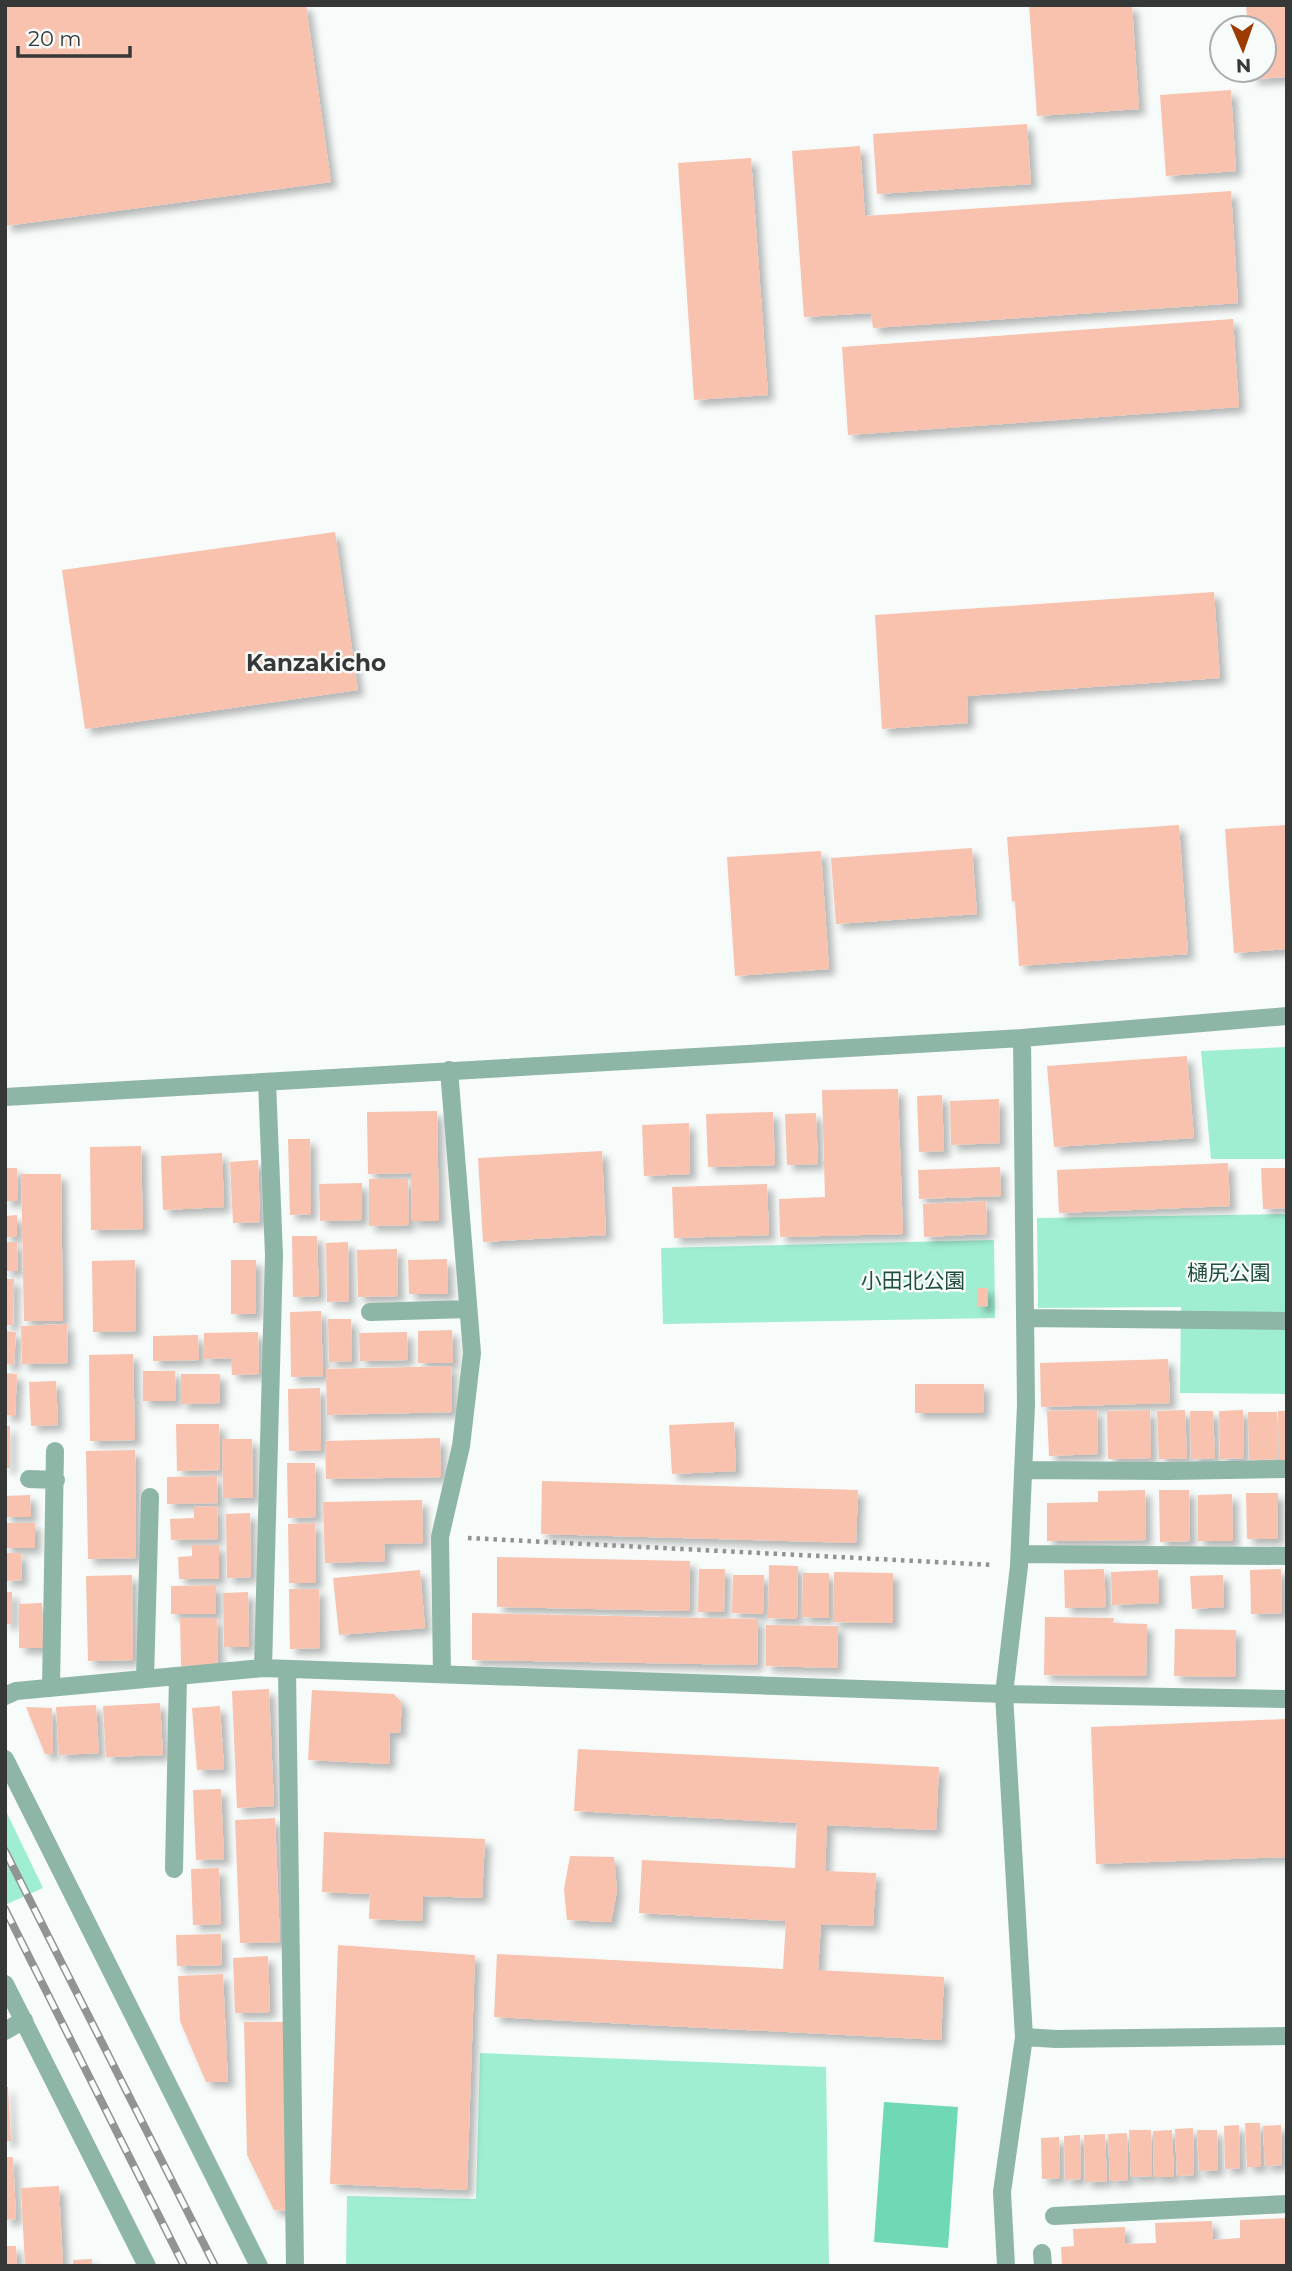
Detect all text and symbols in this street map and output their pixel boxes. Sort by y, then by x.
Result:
scale bar [18,14,130,58]
north arrow [1208,14,1278,84]
text: 20 m [28,26,82,51]
text: N [1235,54,1252,77]
district label: Kanzakicho [246,649,386,677]
park label: 樋尻公園 [1187,1260,1271,1285]
park label: 小田北公園 [861,1268,966,1293]

